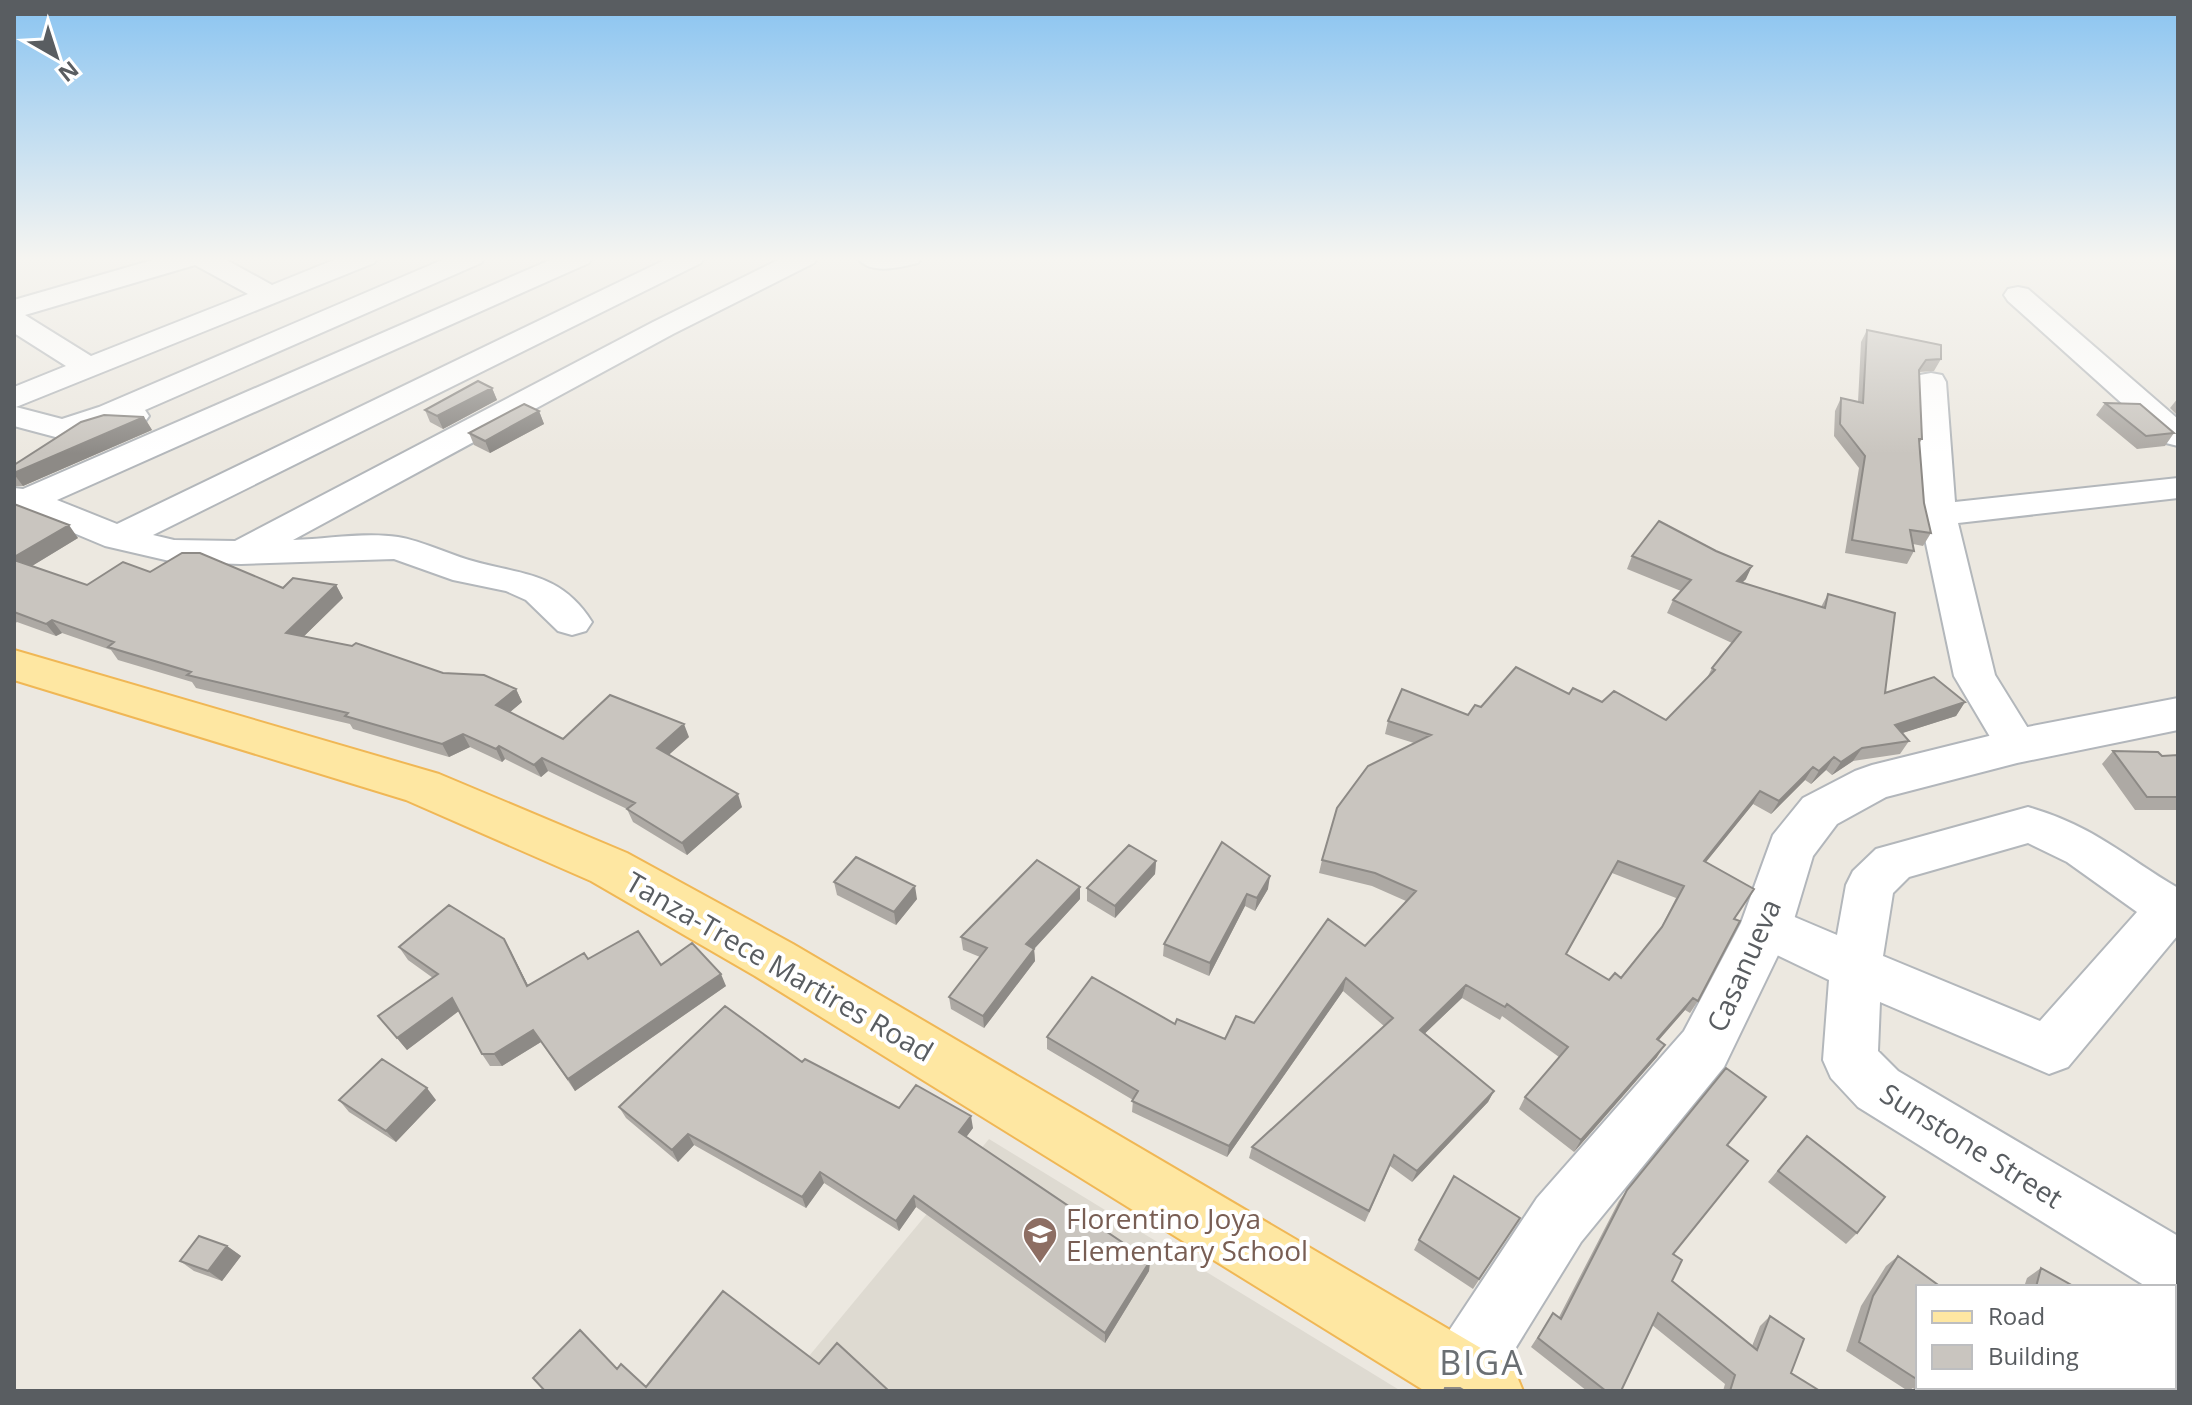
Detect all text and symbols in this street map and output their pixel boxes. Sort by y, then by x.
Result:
north arrow [16,16,96,96]
text: N [53,55,86,90]
street label: Tanza-Trece Martires Road [620,862,940,1070]
street label: Casanueva [1697,893,1789,1037]
street label: Sunstone Street [1874,1074,2070,1216]
place label: Florentino Joya Elementary School [1066,1199,1308,1269]
school or university icon: Florentino Joya Elementary School [1021,1215,1059,1265]
legend [1916,1285,2176,1389]
text: Road [1988,1299,2045,1332]
district label: BIGA [1439,1339,1525,1385]
text: Building [1988,1339,2079,1372]

